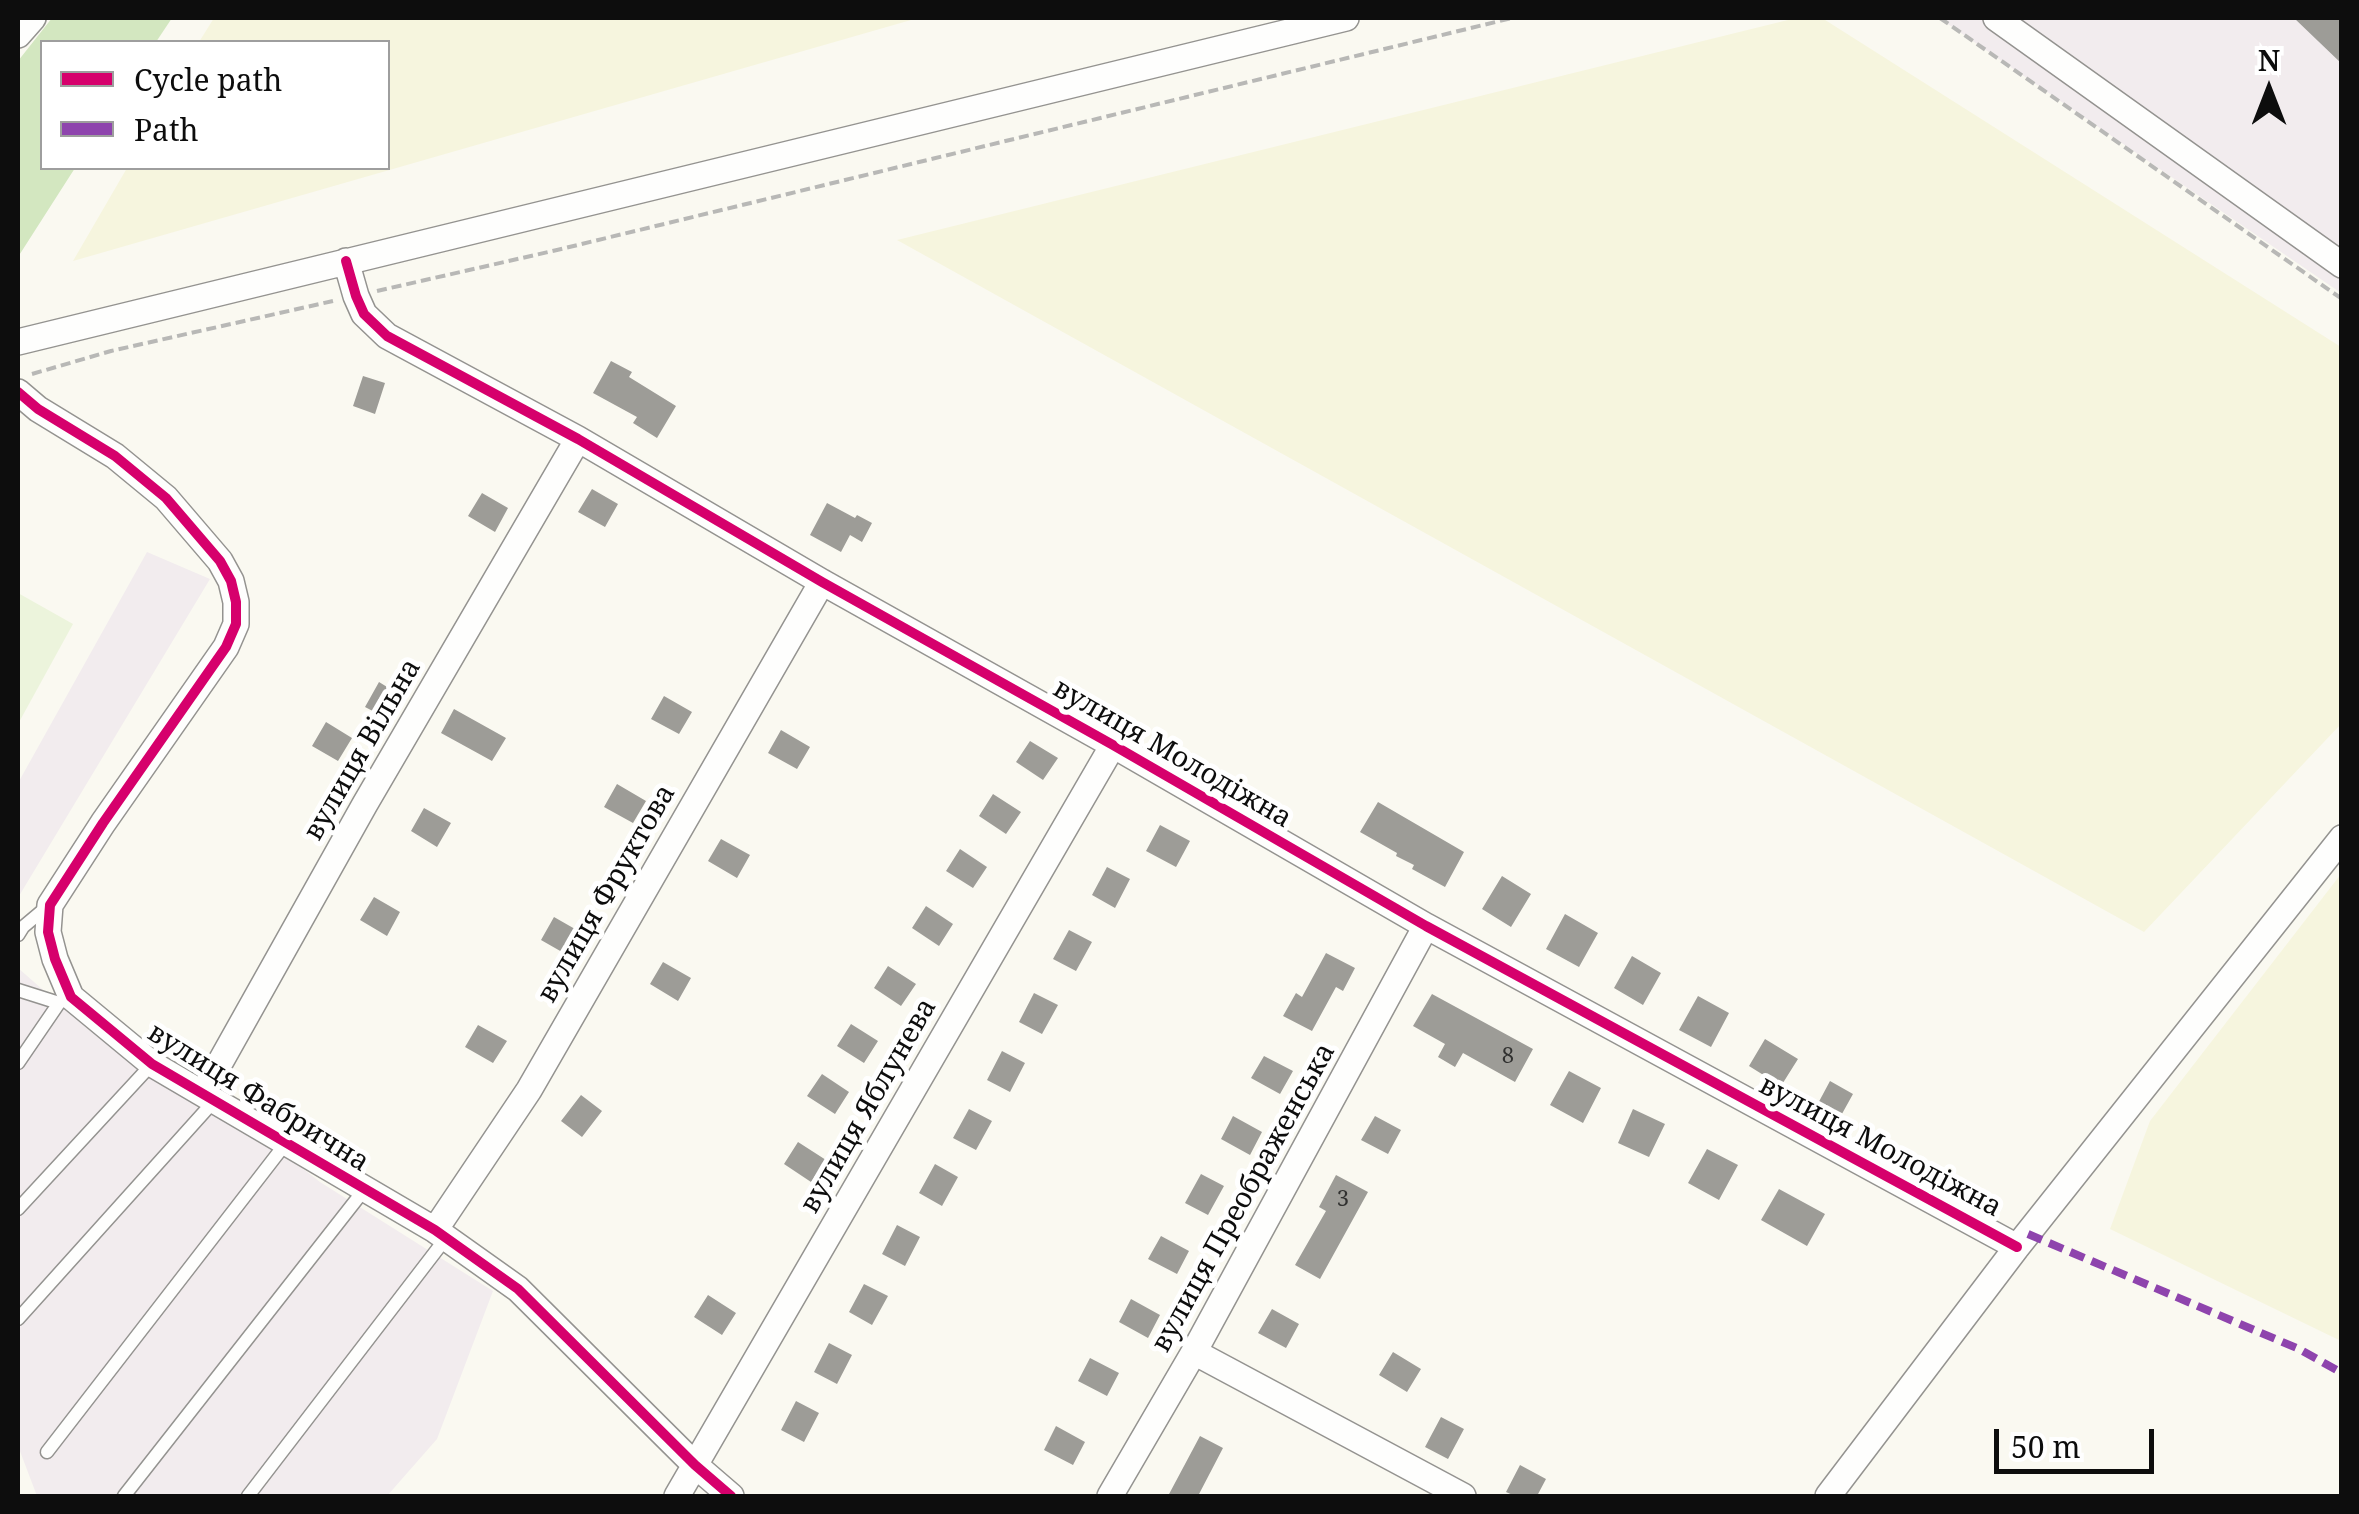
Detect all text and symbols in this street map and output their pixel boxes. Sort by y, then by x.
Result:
legend [40,40,390,170]
north arrow [2219,40,2319,140]
text: N [2258,41,2280,79]
text: Cycle path [134,59,282,100]
text: Path [134,109,199,150]
street label: вулиця Вільна [297,653,429,847]
street label: вулиця Молодіжна [1047,672,1297,836]
street label: вулиця Фруктова [531,779,683,1009]
street label: вулиця Яблунева [794,993,944,1219]
street label: вулиця Фабрична [141,1016,375,1180]
street label: вулиця Преображенська [1145,1038,1343,1358]
house number: 8 [1502,1044,1514,1070]
street label: вулиця Молодіжна [1753,1069,2007,1225]
house number: 3 [1337,1187,1349,1213]
scale bar [1999,1409,2159,1471]
text: 50 m [2011,1426,2081,1467]

